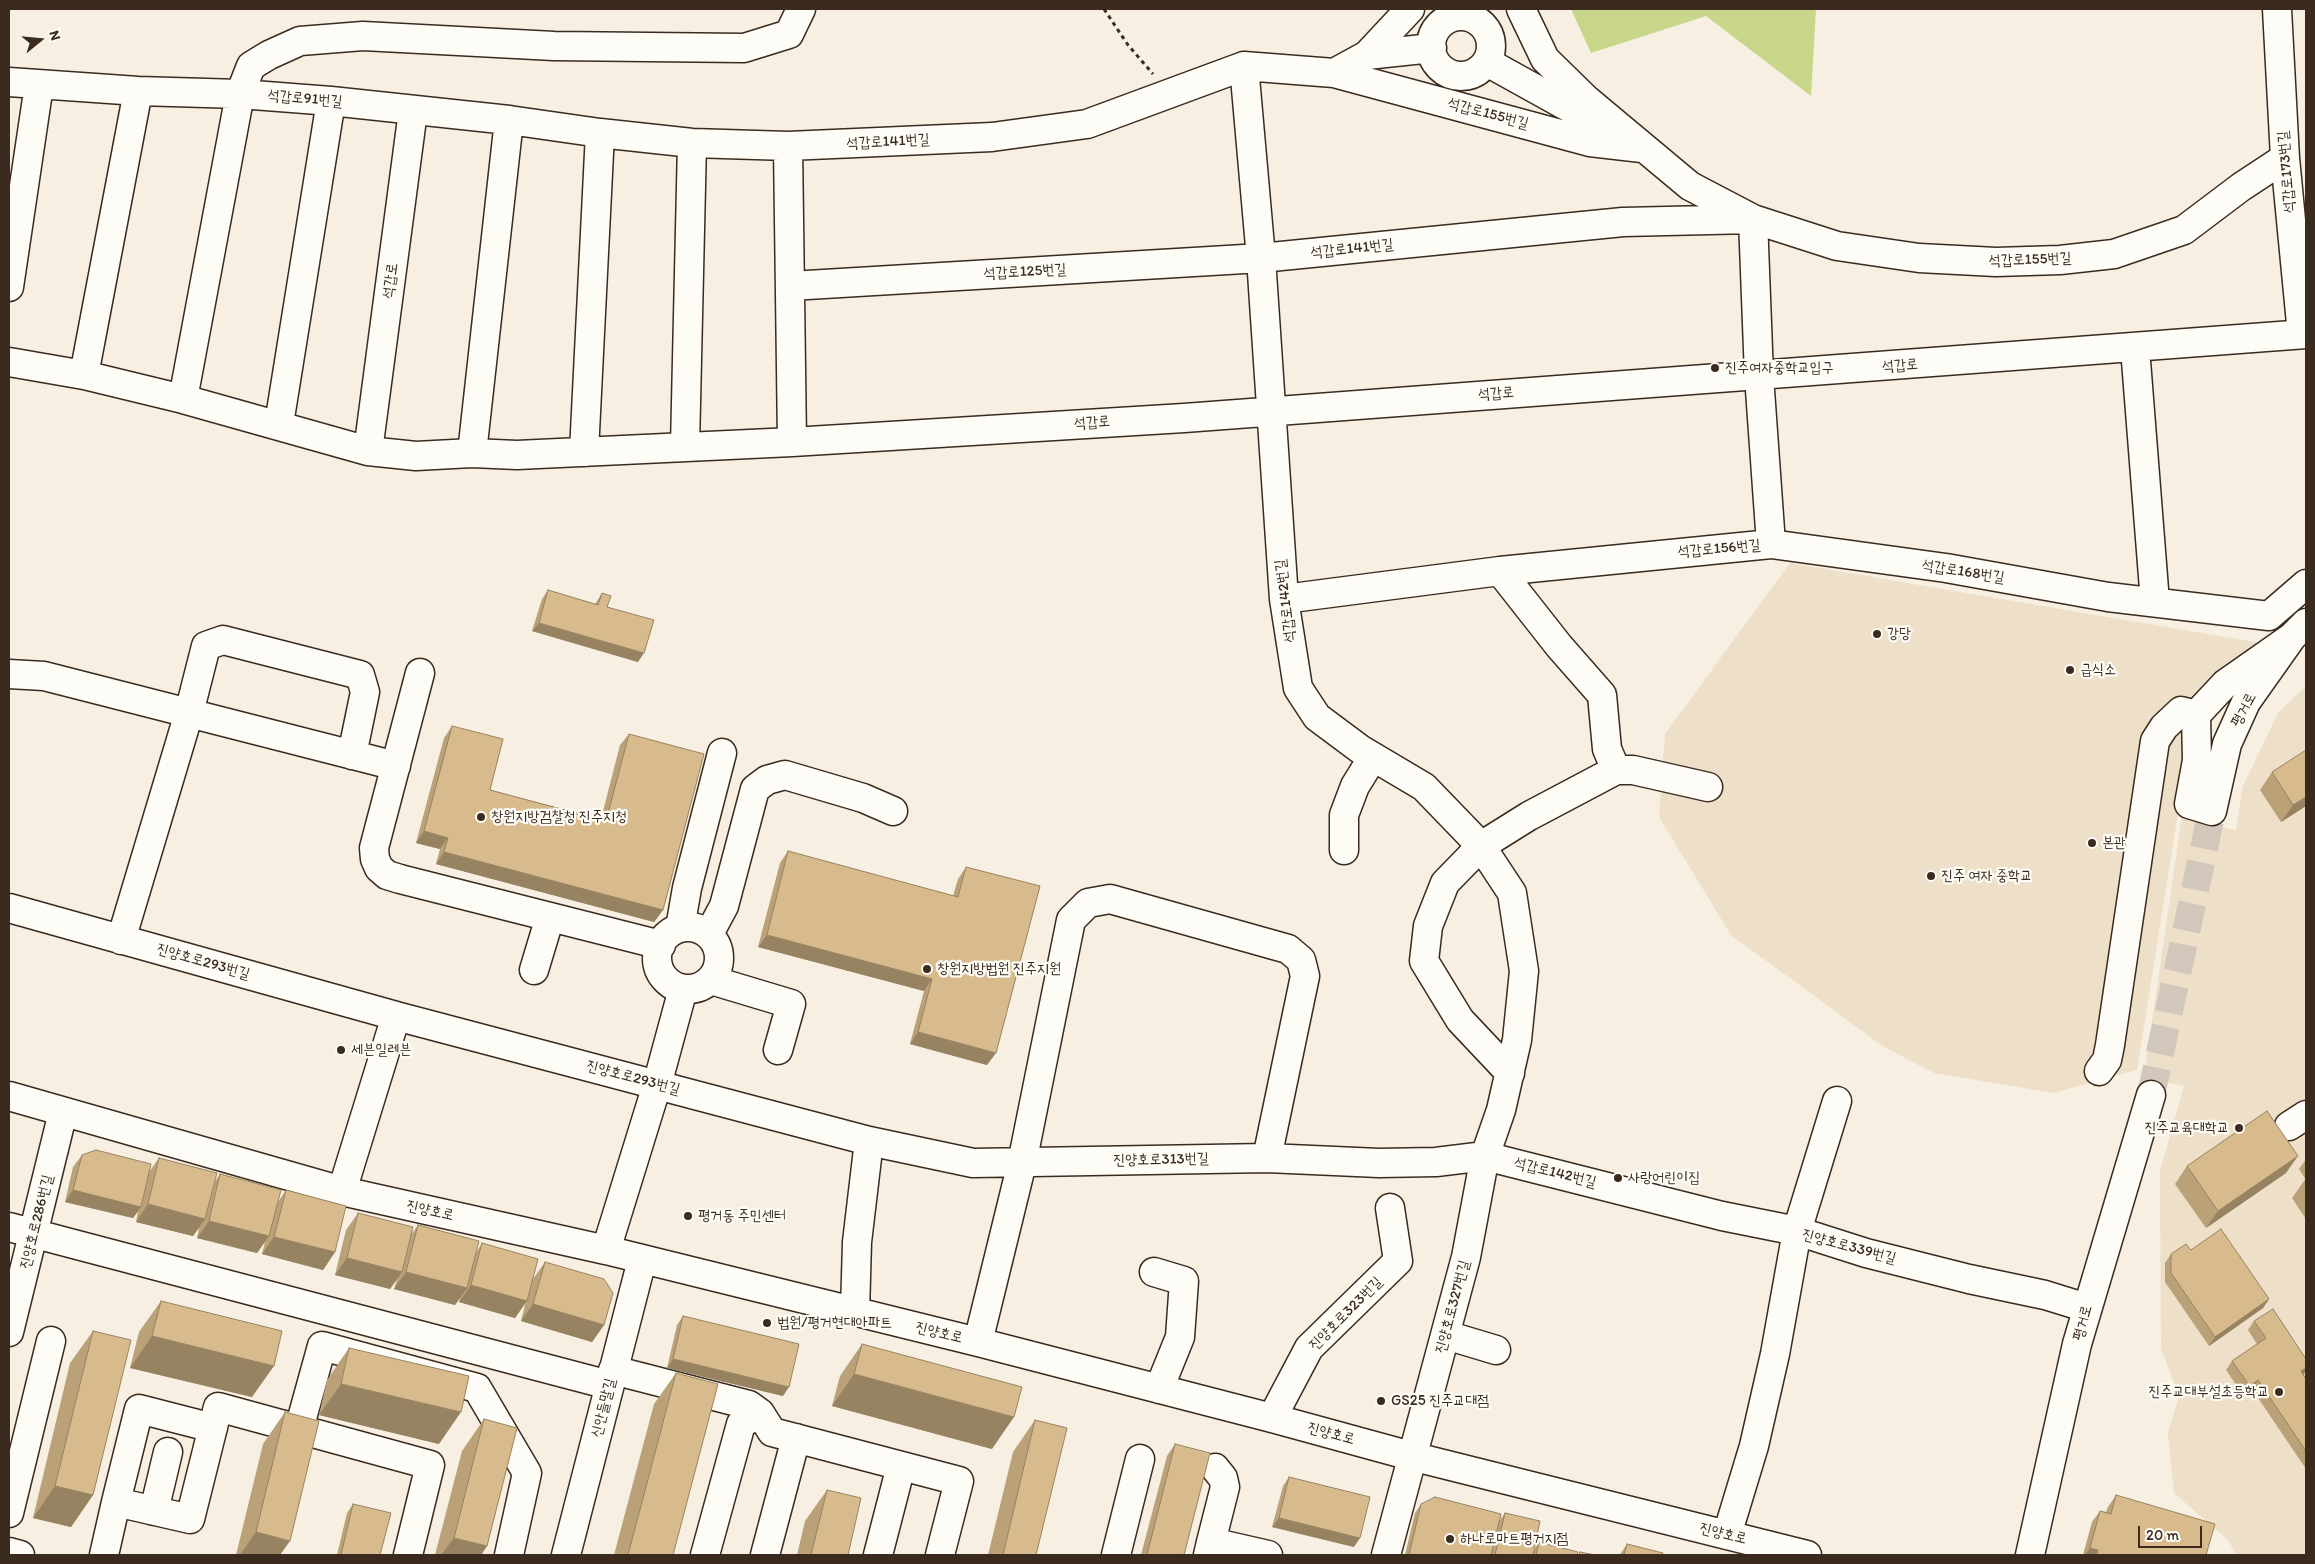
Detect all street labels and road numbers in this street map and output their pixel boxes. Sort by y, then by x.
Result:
street label: 석갑로91번길 [267,87,343,111]
street label: 석갑로155번길 [1446,95,1530,133]
street label: 석갑로173번길 [2274,130,2300,214]
street label: 석갑로141번길 [846,131,930,153]
street label: 석갑로141번길 [1310,236,1394,262]
street label: 석갑로155번길 [1988,250,2072,270]
street label: 석갑로125번길 [983,261,1067,283]
street label: 석갑로 [380,262,402,300]
street label: 석갑로 [1881,356,1919,376]
street label: 석갑로 [1477,384,1515,404]
street label: 석갑로 [1073,413,1111,433]
street label: 석갑로156번길 [1677,536,1761,562]
street label: 석갑로168번길 [1920,557,2006,587]
street label: 석갑로142번길 [1272,558,1300,644]
street label: 평거로 [2228,690,2260,730]
street label: 진양호로293번길 [154,940,252,984]
street label: 진양호로293번길 [584,1057,682,1099]
street label: 진양호로313번길 [1113,1150,1209,1170]
street label: 석갑로142번길 [1512,1154,1598,1192]
street label: 진양호로286번길 [17,1173,57,1271]
street label: 진양호로 [404,1197,456,1225]
street label: 진양호로339번길 [1800,1226,1898,1268]
street label: 진양호로327번길 [1432,1258,1474,1356]
street label: 진양호로323번길 [1305,1273,1387,1355]
street label: 평거로 [2070,1303,2096,1343]
street label: 진양호로 [913,1318,965,1348]
street label: 신안들말길 [588,1377,620,1439]
street label: 진양호로 [1305,1419,1357,1449]
street label: 진양호로 [1697,1519,1749,1549]

